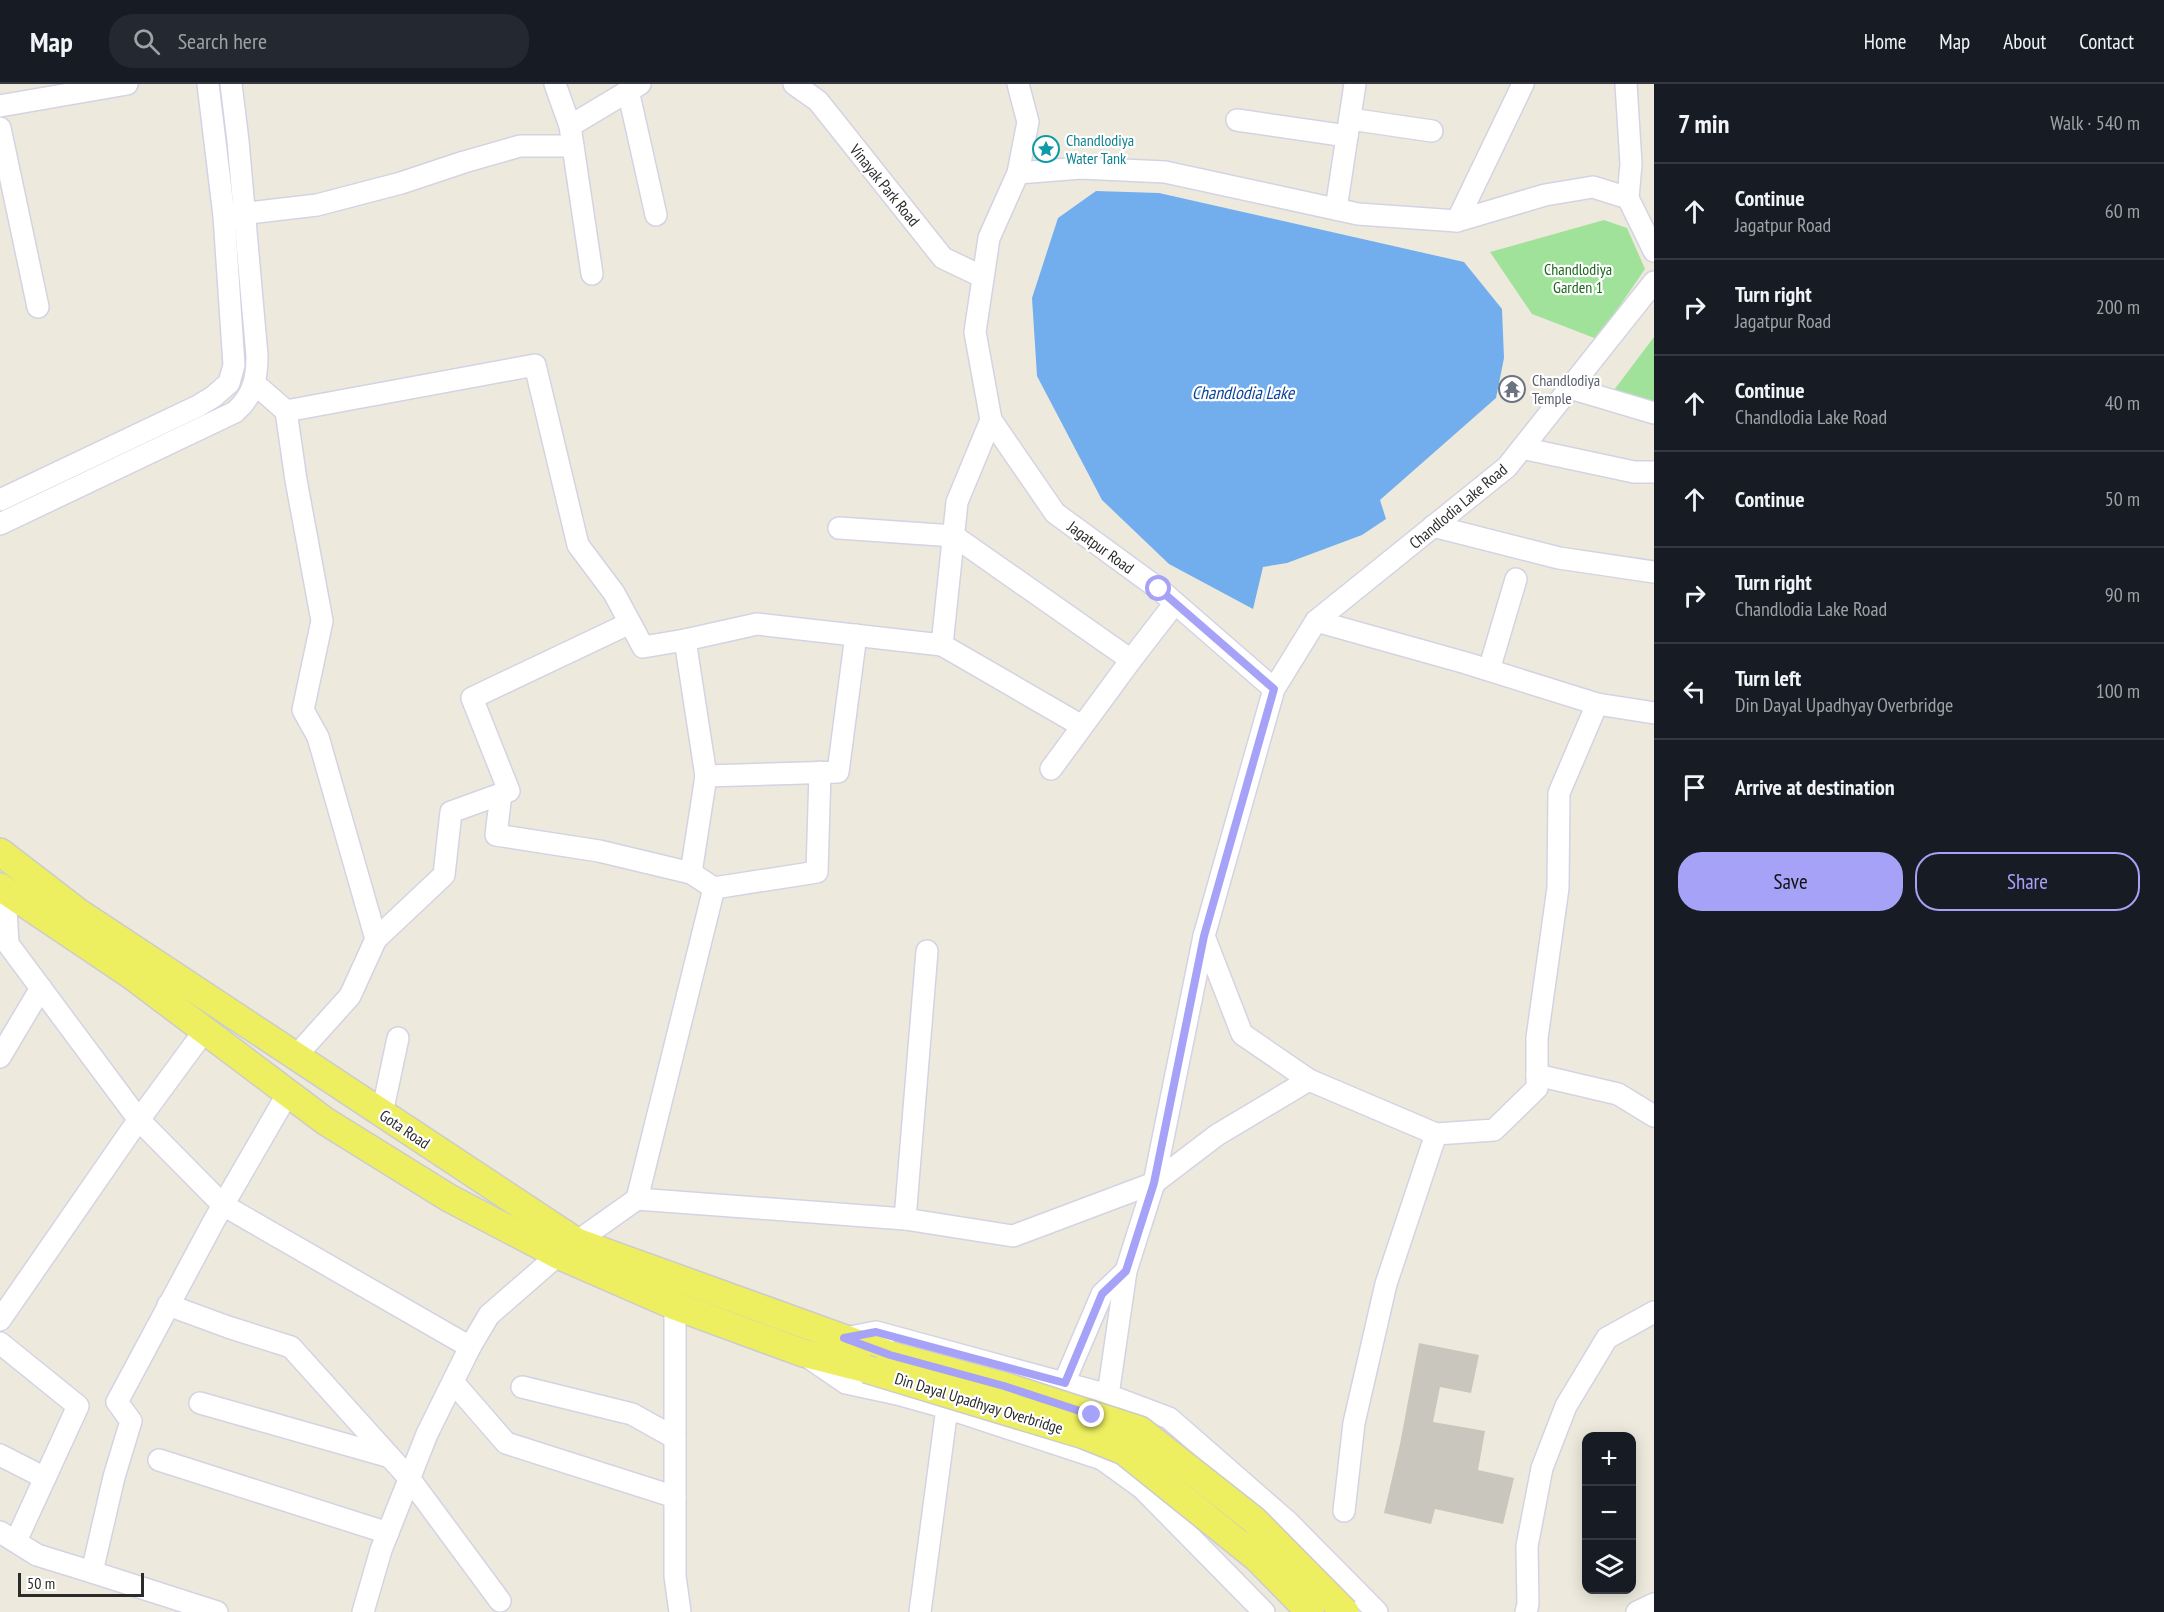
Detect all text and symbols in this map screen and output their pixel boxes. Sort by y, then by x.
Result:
search box [109,14,529,68]
text: Map [30,23,73,60]
icon: search [130,25,163,58]
text: Search here [178,27,267,55]
text: Home [1864,28,1906,55]
text: Map [1939,28,1970,55]
text: About [2003,28,2046,55]
text: Contact [2079,28,2134,55]
text: 7 min [1678,107,1729,140]
text: Walk · 540 m [2050,110,2140,136]
place label: Chandlodiya Water Tank [1066,130,1134,168]
place icon: Chandlodiya Water Tank [1031,134,1061,164]
street label: Vinayak Park Road [845,139,924,230]
text: Continue [1735,184,1805,212]
icon: ahead [1678,195,1711,228]
text: 60 m [2105,198,2140,224]
text: Jagatpur Road [1735,212,1831,238]
park label: Chandlodiya Garden 1 [1544,259,1612,297]
text: Turn right [1735,280,1812,308]
icon: right [1678,291,1711,324]
text: 200 m [2096,294,2140,320]
text: Jagatpur Road [1735,308,1831,334]
place label: Chandlodiya Temple [1532,370,1600,408]
temple icon: Chandlodiya Temple [1497,374,1527,404]
text: Continue [1735,376,1805,404]
water label: Chandlodia Lake [1192,381,1296,404]
icon: ahead [1678,387,1711,420]
text: 40 m [2105,390,2140,416]
text: Chandlodia Lake Road [1735,404,1887,430]
street label: Chandlodia Lake Road [1405,459,1511,553]
icon: ahead [1678,483,1711,516]
text: Continue [1735,485,1805,513]
text: 50 m [2105,486,2140,512]
street label: Jagatpur Road [1063,516,1138,578]
text: Turn right [1735,568,1812,596]
route start [1145,575,1171,601]
icon: right [1678,579,1711,612]
text: 90 m [2105,582,2140,608]
text: Chandlodia Lake Road [1735,596,1887,622]
text: Turn left [1735,664,1801,692]
icon: left [1678,675,1711,708]
text: 100 m [2096,678,2140,704]
text: Din Dayal Upadhyay Overbridge [1735,692,1953,718]
icon: arrive [1678,771,1711,804]
text: Arrive at destination [1735,773,1895,801]
button: Save [1678,852,1903,911]
button: Share [1915,852,2140,911]
street label: Gota Road [376,1105,434,1153]
street label: Din Dayal Upadhyay Overbridge [893,1368,1065,1438]
route end [1078,1401,1104,1427]
map controls [1582,1432,1636,1594]
button: + [1582,1432,1636,1486]
button: − [1582,1486,1636,1540]
button: layers [1582,1540,1636,1594]
scale bar [18,1570,144,1598]
text: 50 m [27,1573,55,1593]

